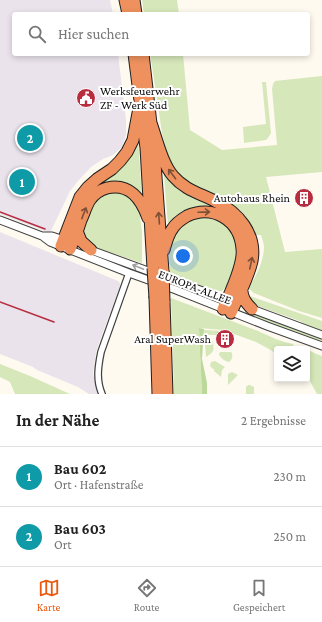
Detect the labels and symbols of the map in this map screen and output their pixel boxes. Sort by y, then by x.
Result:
place label: Werksfeuerwehr ZF - Werk Süd [100,84,180,112]
public building icon: Werksfeuerwehr ZF - Werk Süd [75,87,97,109]
pin: 2 [17,123,43,153]
pin: 1 [9,167,35,197]
one-way arrow [168,168,176,179]
building icon: Autohaus Rhein [293,187,315,209]
place label: Autohaus Rhein [214,191,291,205]
one-way arrow [81,208,89,220]
one-way arrow [197,209,210,216]
one-way arrow [156,212,163,225]
your location [173,246,193,266]
one-way arrow [247,257,255,270]
one-way arrow [132,263,144,270]
street label: EUROPA-ALLEE [156,267,234,308]
building icon: Aral SuperWash [214,328,236,350]
place label: Aral SuperWash [134,332,212,346]

